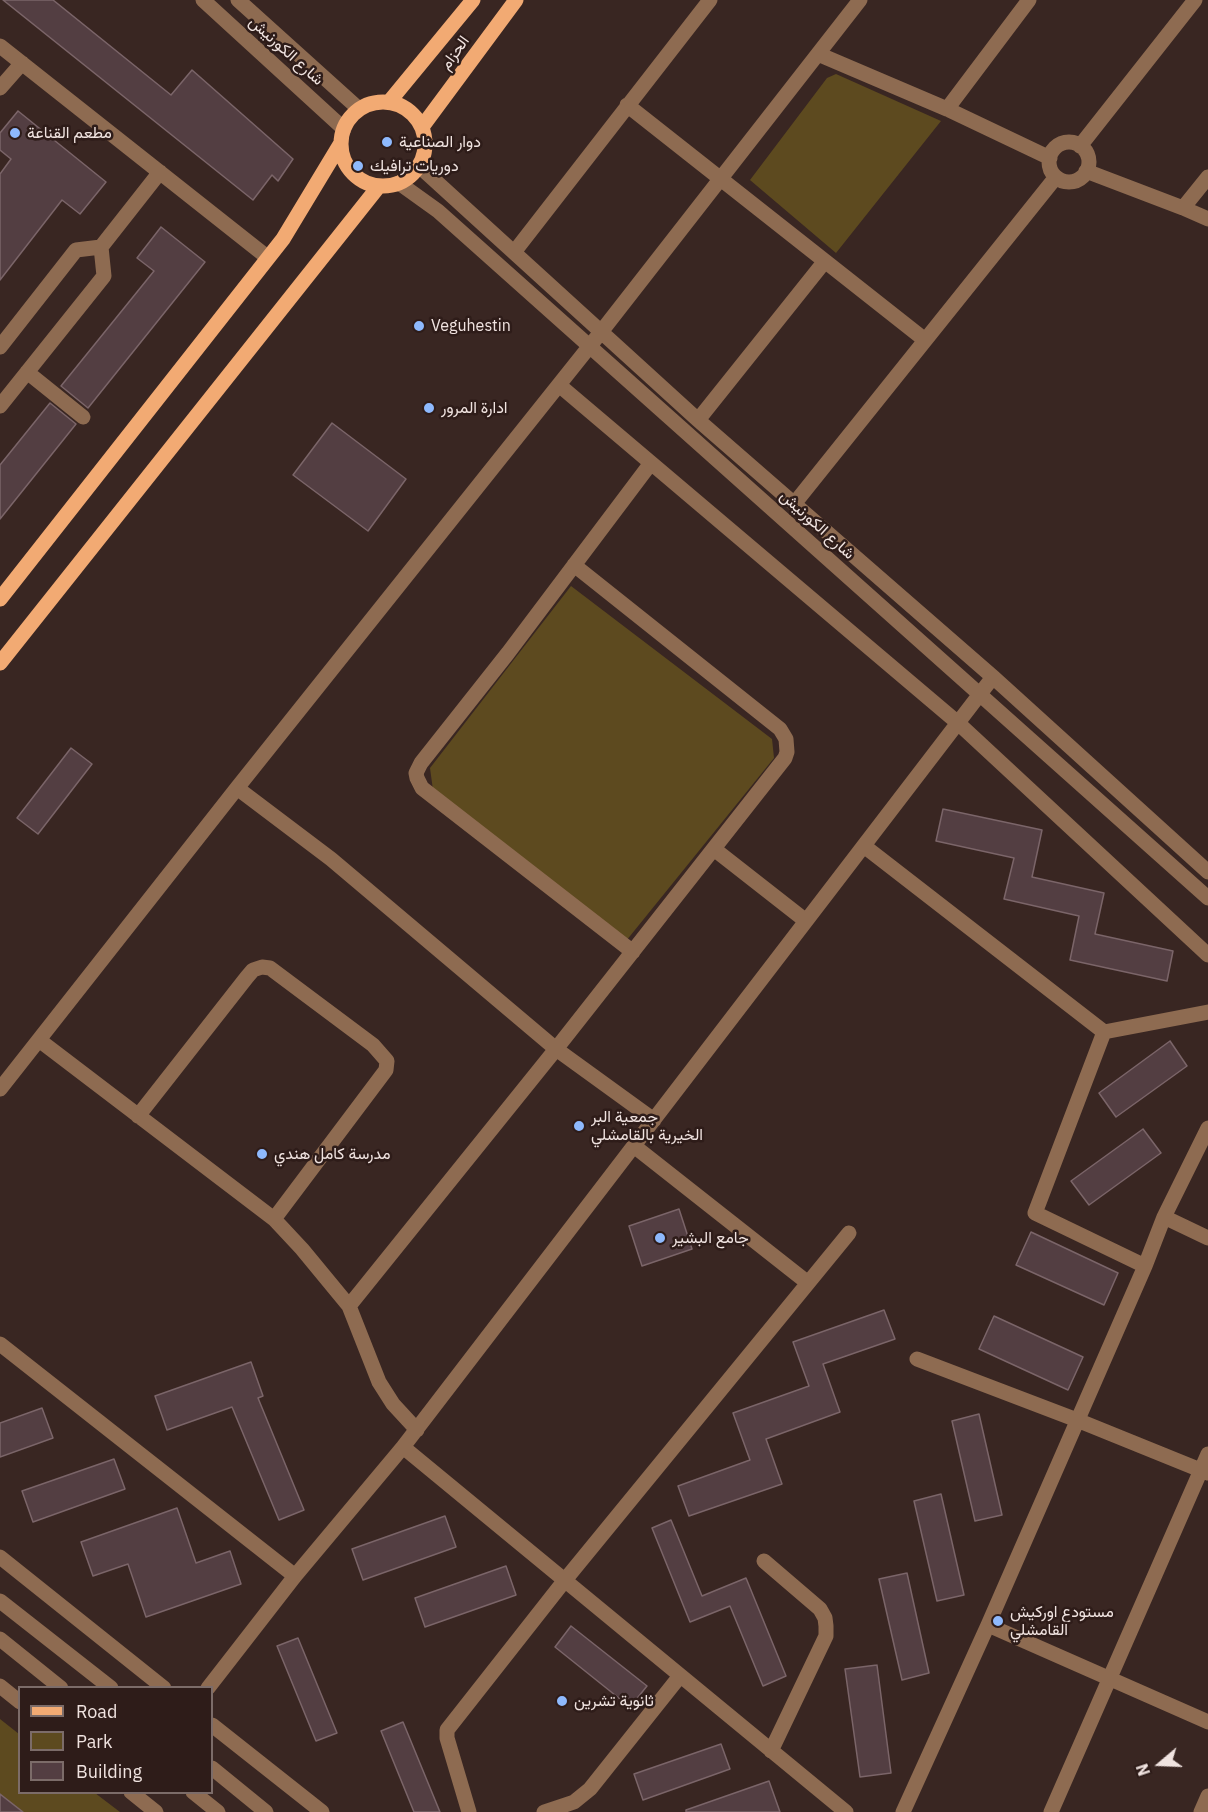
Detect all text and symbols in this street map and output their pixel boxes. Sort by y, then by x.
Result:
street label: شارع الكورنيش [245,12,327,90]
street label: الحزام [436,32,474,74]
place label: مطعم القناعة [27,123,112,143]
marker: مطعم القناعة [8,126,22,140]
place label: دوار الصناعية [399,132,481,152]
marker: دوار الصناعية [380,135,394,149]
place label: دوريات ترافيك [370,156,459,176]
marker: دوريات ترافيك [351,159,365,173]
place label: Veguhestin [431,316,511,336]
marker: Veguhestin [412,319,426,333]
place label: ادارة المرور [441,398,508,418]
marker: ادارة المرور [422,401,436,415]
street label: شارع الكورنيش [776,486,858,564]
place label: جمعية البر الخيرية بالقامشلي [591,1107,703,1145]
marker: جمعية البر الخيرية بالقامشلي [572,1119,586,1133]
place label: مدرسة كامل هندي [274,1144,391,1164]
marker: مدرسة كامل هندي [255,1147,269,1161]
place label: جامع البشير [672,1228,749,1248]
marker: جامع البشير [653,1231,667,1245]
place label: مستودع اوركيش القامشلي [1010,1602,1114,1640]
marker: مستودع اوركيش القامشلي [991,1614,1005,1628]
legend [18,1686,213,1794]
place label: ثانوية تشرين [574,1691,654,1711]
marker: ثانوية تشرين [555,1694,569,1708]
text: Road [76,1700,117,1723]
text: Park [76,1730,112,1753]
north arrow [1130,1734,1190,1794]
text: Building [76,1760,142,1783]
text: N [1132,1761,1154,1779]

